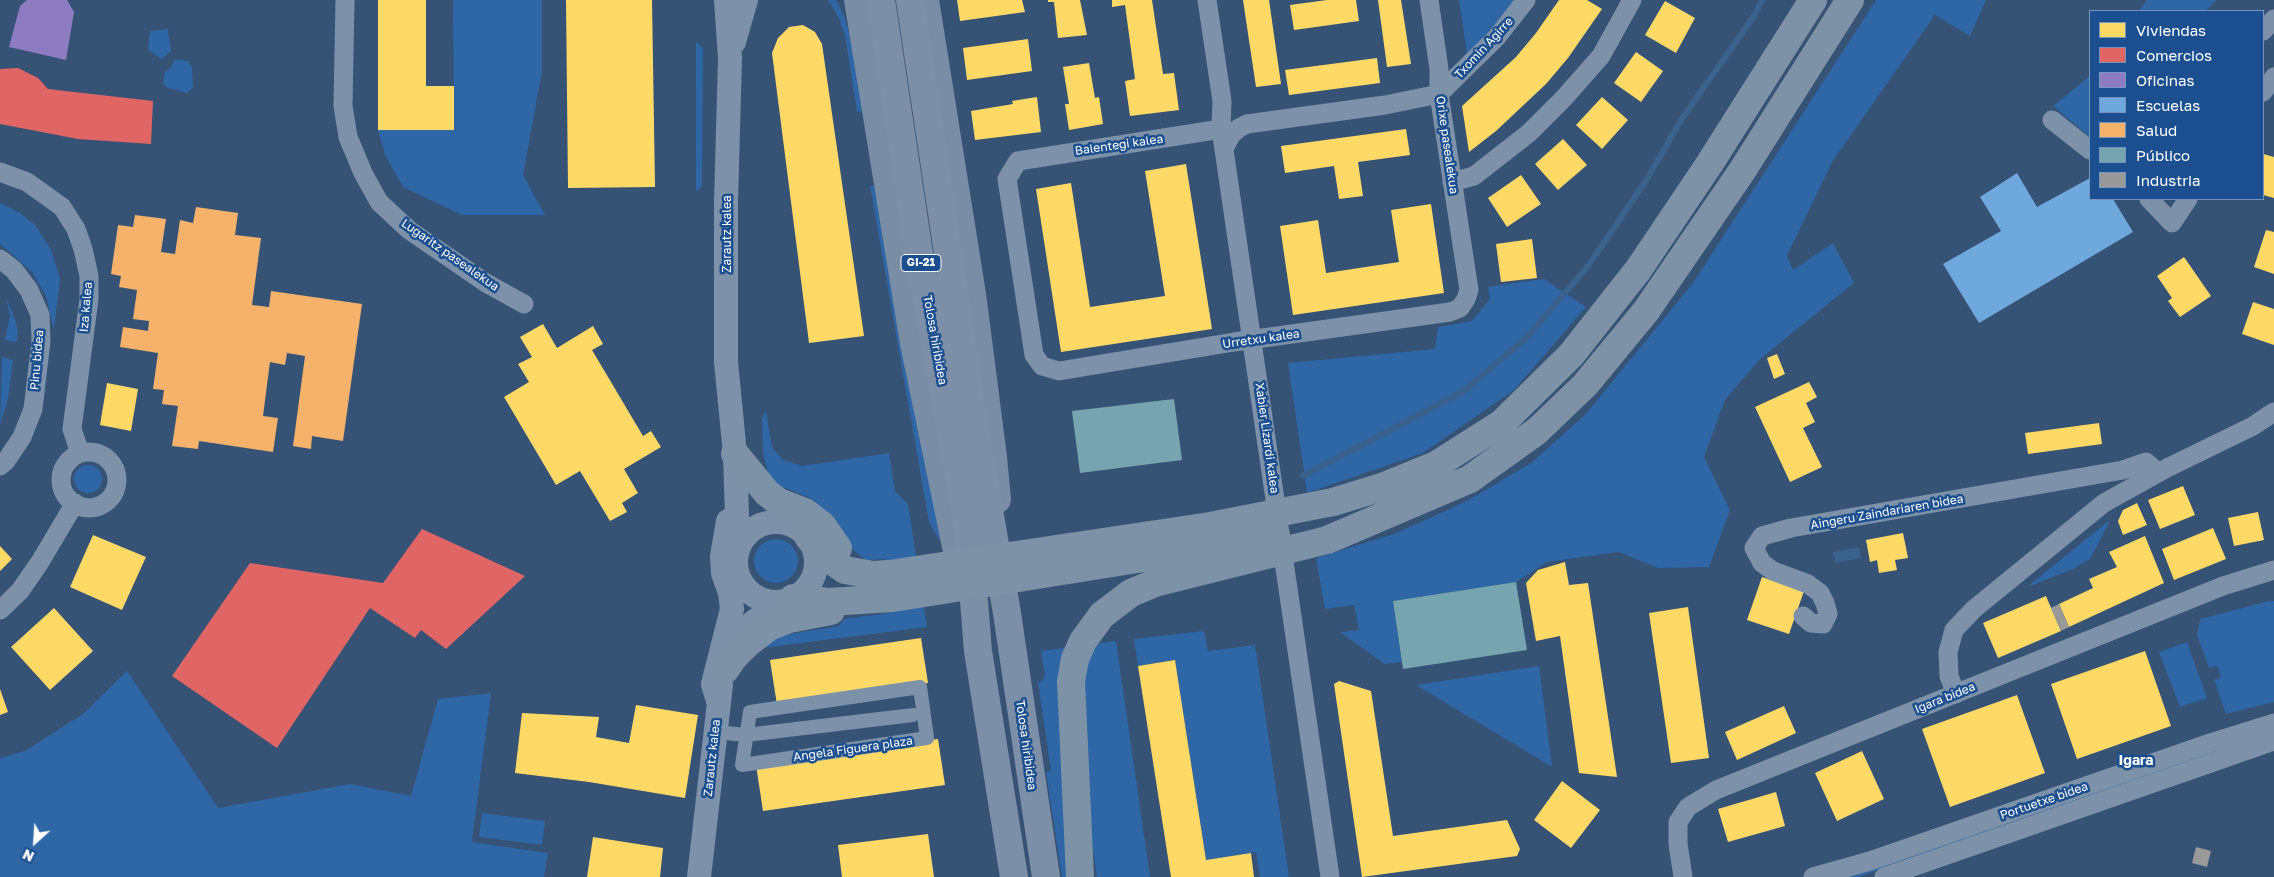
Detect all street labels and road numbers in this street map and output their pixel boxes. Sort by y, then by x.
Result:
street label: Txomin Agirre [1452,14,1516,82]
street label: Orixe pasealekua [1433,95,1461,195]
street label: Balentegi kalea [1074,132,1164,158]
street label: Zarautz kalea [720,195,734,273]
street label: Lugaritz pasealekua [398,216,502,294]
road number: GI-21 [901,254,941,272]
street label: Iza kalea [77,281,95,333]
street label: Tolosa hiribidea [920,294,950,386]
street label: Urretxu kalea [1221,326,1301,352]
street label: Pinu bidea [27,329,47,391]
street label: Xabier Lizardi kalea [1252,382,1282,494]
street label: Aingeru Zaindariaren bidea [1809,491,1965,533]
street label: Igara bidea [1913,679,1977,717]
street label: Tolosa hiribidea [1013,699,1039,791]
street label: Zarautz kalea [701,719,723,797]
street label: Angela Figuera plaza [792,733,914,765]
street label: Portuetxe bidea [1998,779,2090,823]

